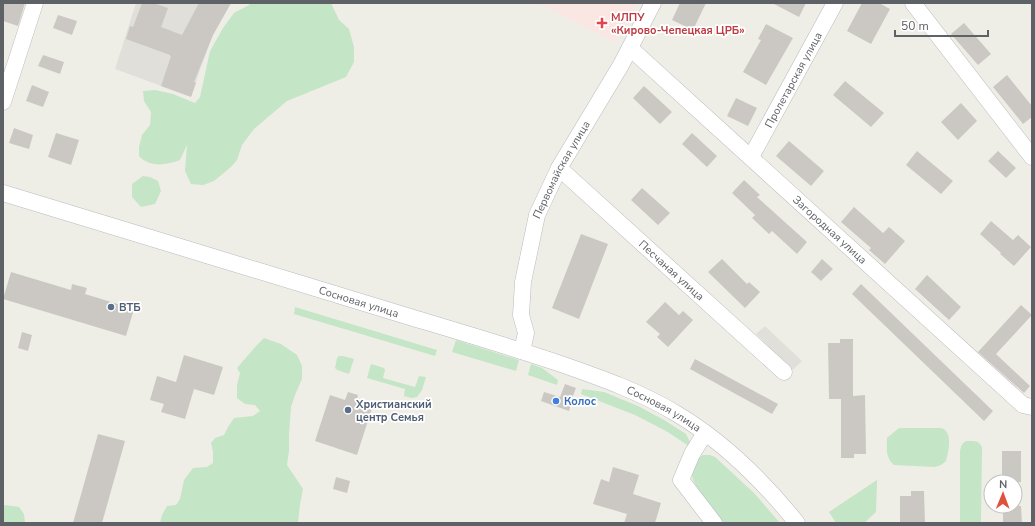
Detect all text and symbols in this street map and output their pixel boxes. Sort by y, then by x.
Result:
place label: МЛПУ «Кирово-Чепецкая ЦРБ» [611,10,745,38]
scale bar [895,12,988,38]
marker: МЛПУ «Кирово-Чепецкая ЦРБ» [596,17,608,29]
text: 50 m [901,18,929,34]
street label: Пролетарская улица [761,29,825,130]
street label: Первомайская улица [529,118,593,221]
street label: Загородная улица [790,192,870,267]
street label: Песчаная улица [636,237,708,304]
street label: Сосновая улица [317,282,401,321]
place label: ВТБ [119,300,141,315]
marker: ВТБ [106,302,116,312]
street label: Сосновая улица [624,382,704,435]
place label: Колос [564,394,597,409]
marker: Колос [551,396,561,406]
place label: Христианский центр Семья [355,397,432,425]
marker: Христианский центр Семья [343,405,353,415]
north arrow [983,474,1023,514]
text: N [999,477,1007,492]

